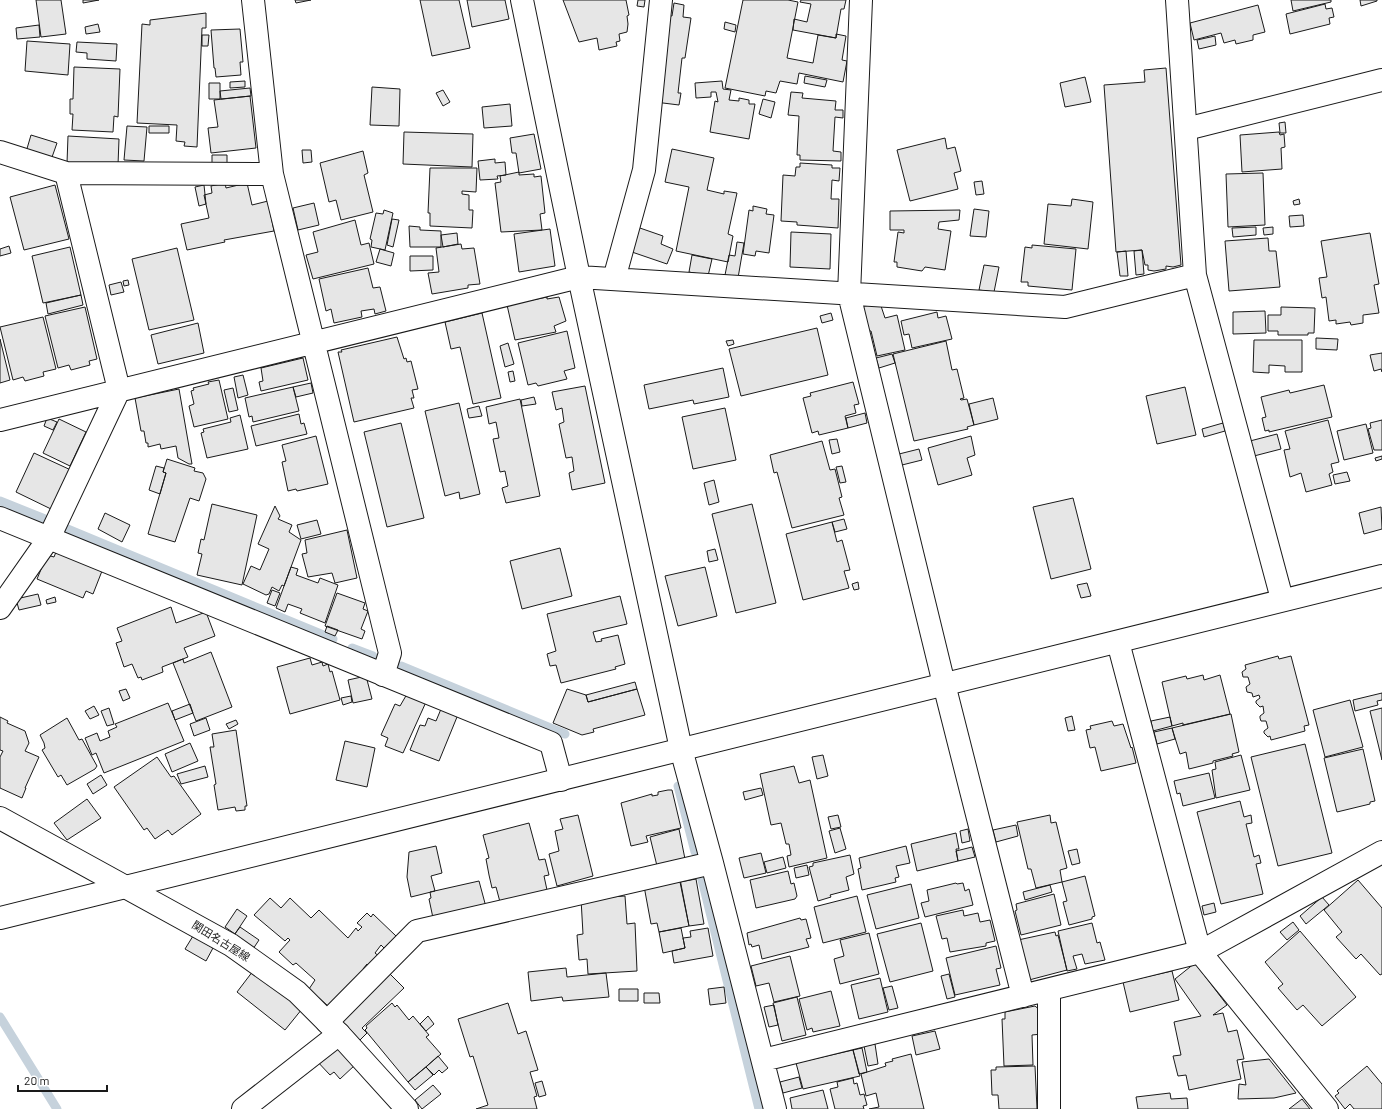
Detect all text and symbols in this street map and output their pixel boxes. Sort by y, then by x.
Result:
street label: 関田名古屋線 [190,918,253,964]
scale bar [18,1067,107,1093]
text: 20 m [24,1073,50,1087]

